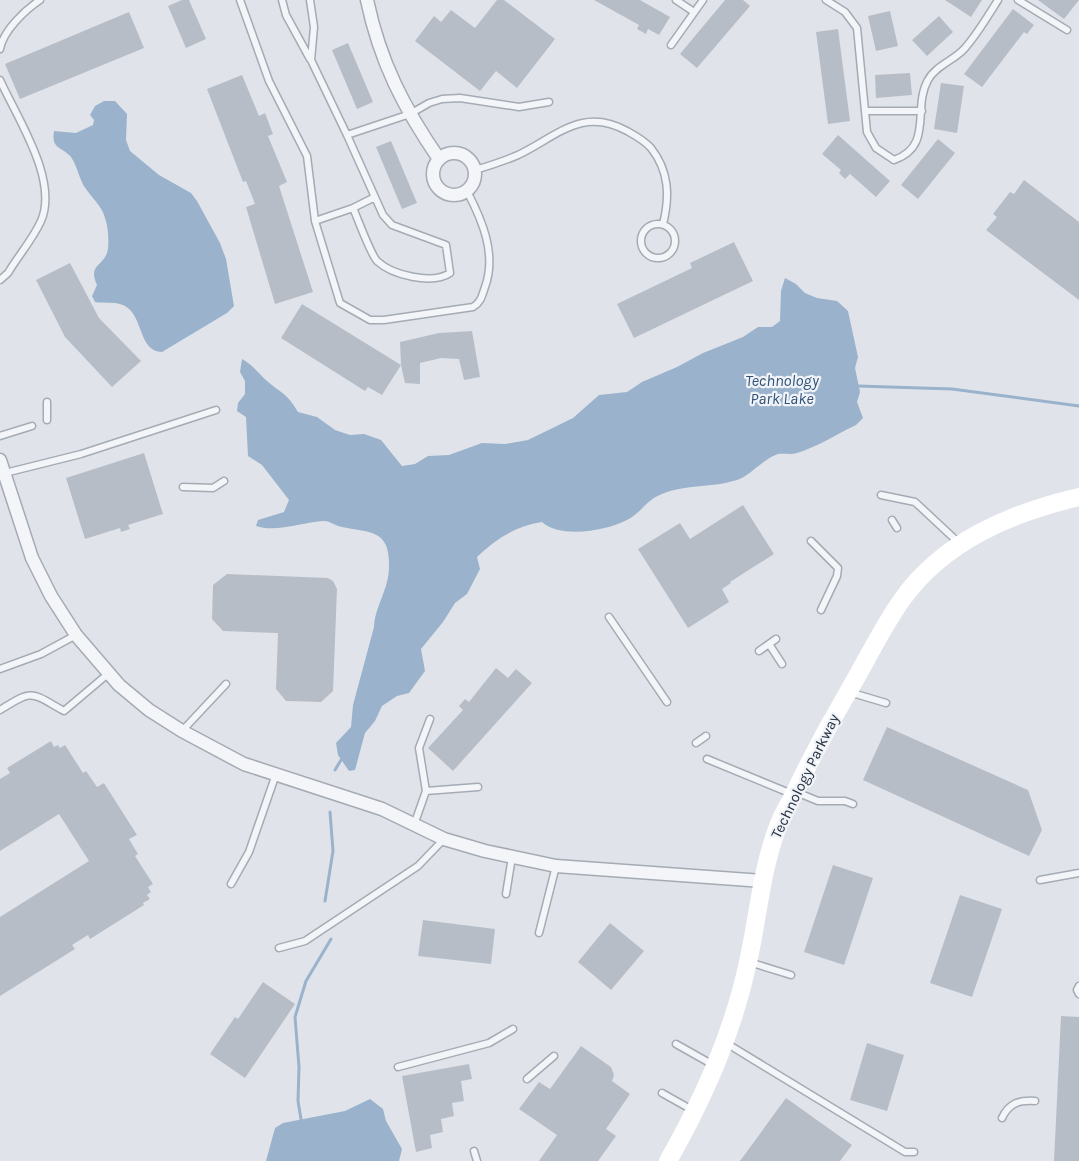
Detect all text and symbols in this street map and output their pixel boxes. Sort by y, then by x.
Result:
water label: Technology Park Lake [745,371,820,408]
street label: Technology Parkway [767,711,843,841]

